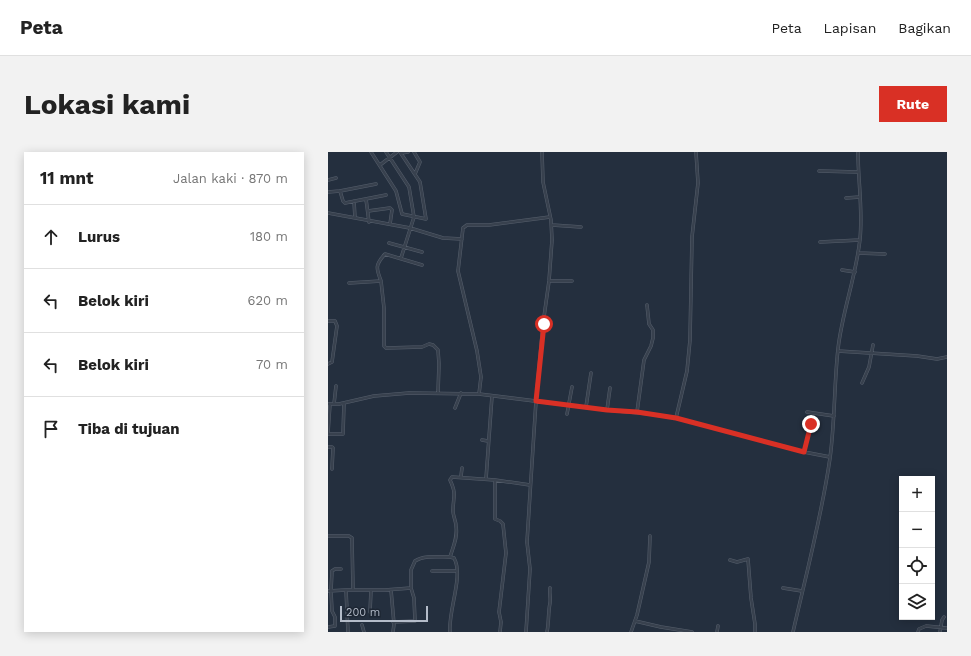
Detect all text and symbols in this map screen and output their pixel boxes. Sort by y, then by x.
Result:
text: Peta [20,16,63,39]
text: Peta [772,20,802,36]
text: Lapisan [824,20,876,36]
text: Bagikan [898,20,951,36]
button: Rute [879,86,947,122]
text: Lokasi kami [24,88,190,121]
text: 11 mnt [40,168,93,188]
text: Jalan kaki · 870 m [173,171,288,186]
icon: ahead [40,226,62,248]
text: Lurus [78,228,120,246]
text: 180 m [250,229,288,244]
icon: left [40,290,62,312]
text: Belok kiri [78,292,149,310]
text: 620 m [248,293,288,308]
route start [535,315,553,333]
icon: left [40,354,62,376]
text: Belok kiri [78,356,149,374]
text: 70 m [256,357,288,372]
route end [802,415,820,433]
icon: arrive [40,418,62,440]
text: Tiba di tujuan [78,420,180,438]
map controls [899,476,935,620]
button: + [899,476,935,512]
button: − [899,512,935,548]
button: locate [899,548,935,584]
button: layers [899,584,935,620]
scale bar [340,604,428,623]
text: 200 m [346,606,380,619]

